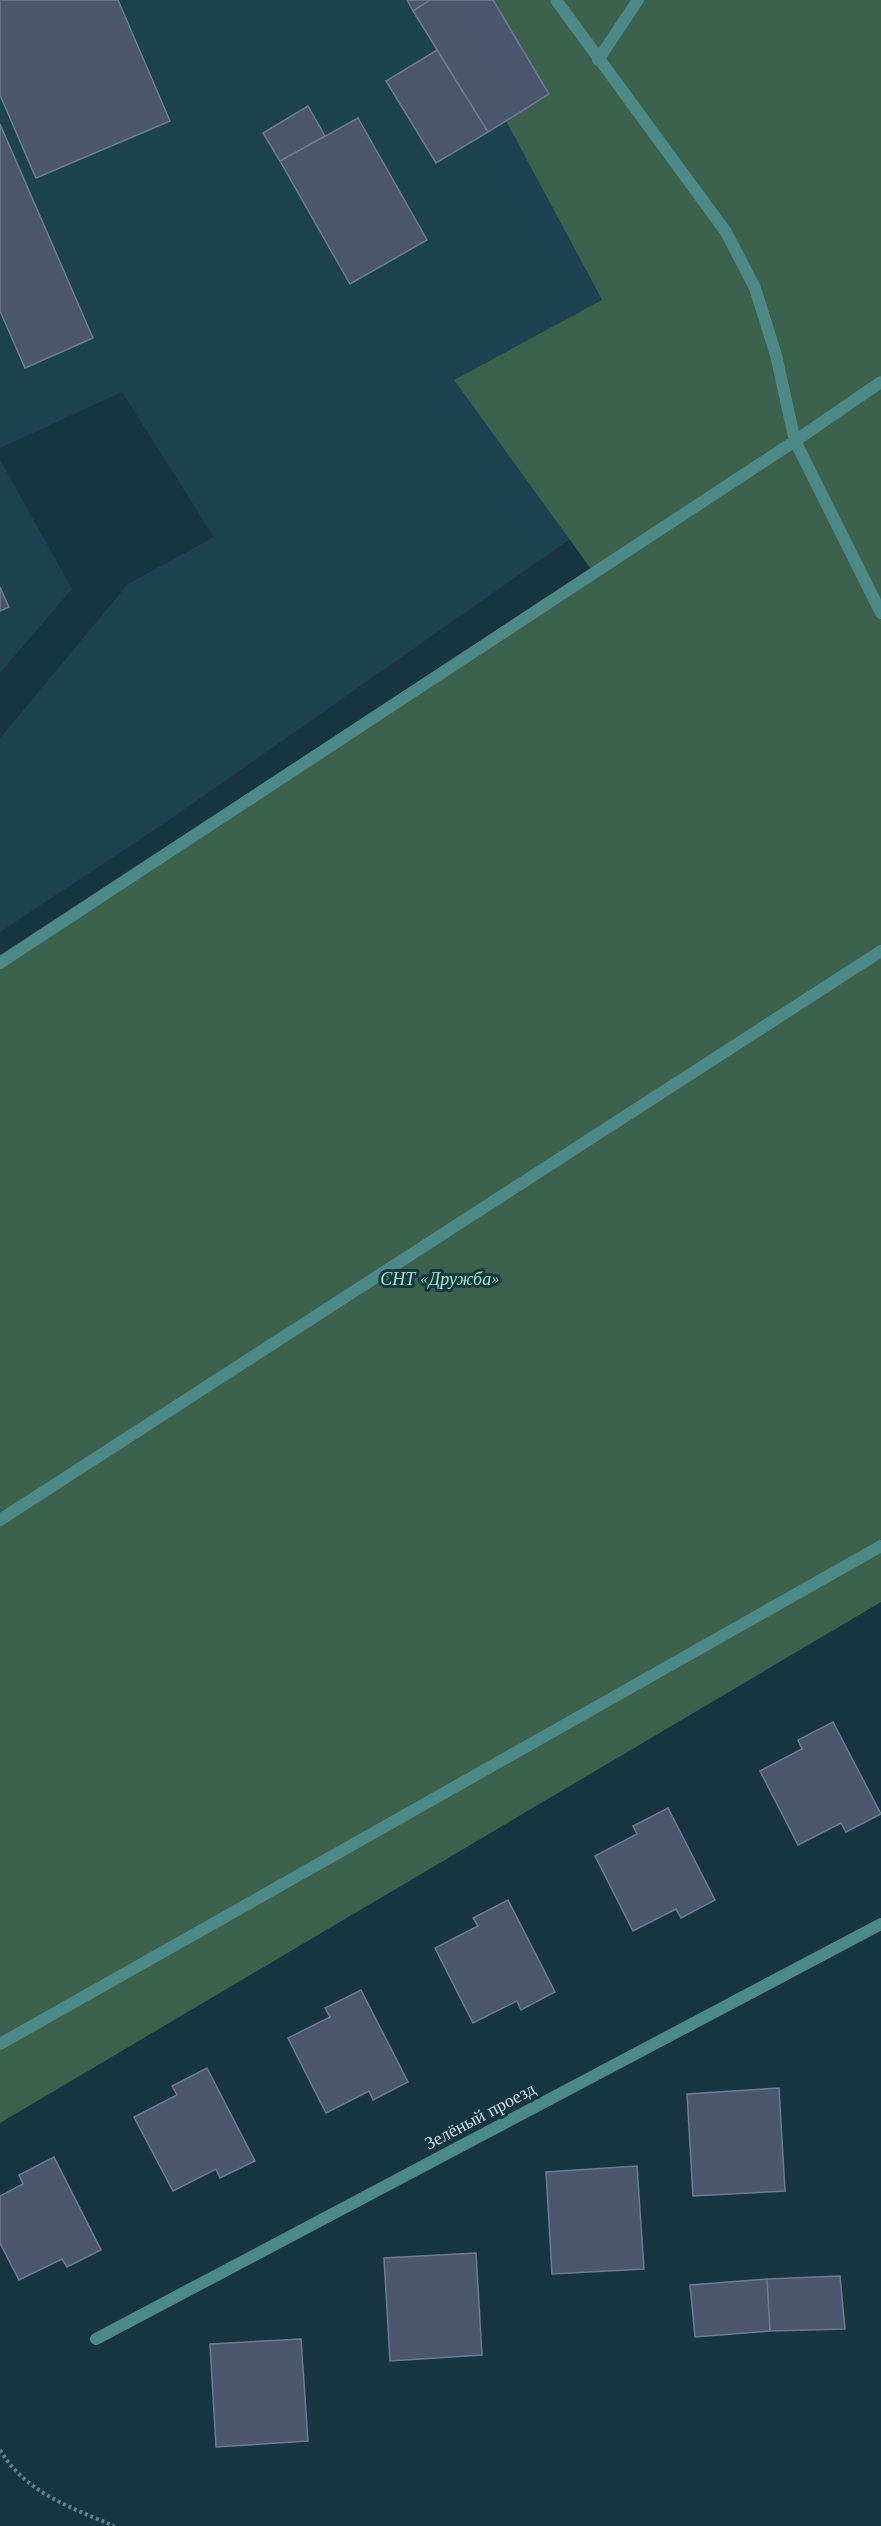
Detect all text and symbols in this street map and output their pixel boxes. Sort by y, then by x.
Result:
park label: СНТ «Дружба» [380,1268,500,1290]
street label: Зелёный проезд [421,2078,539,2154]

